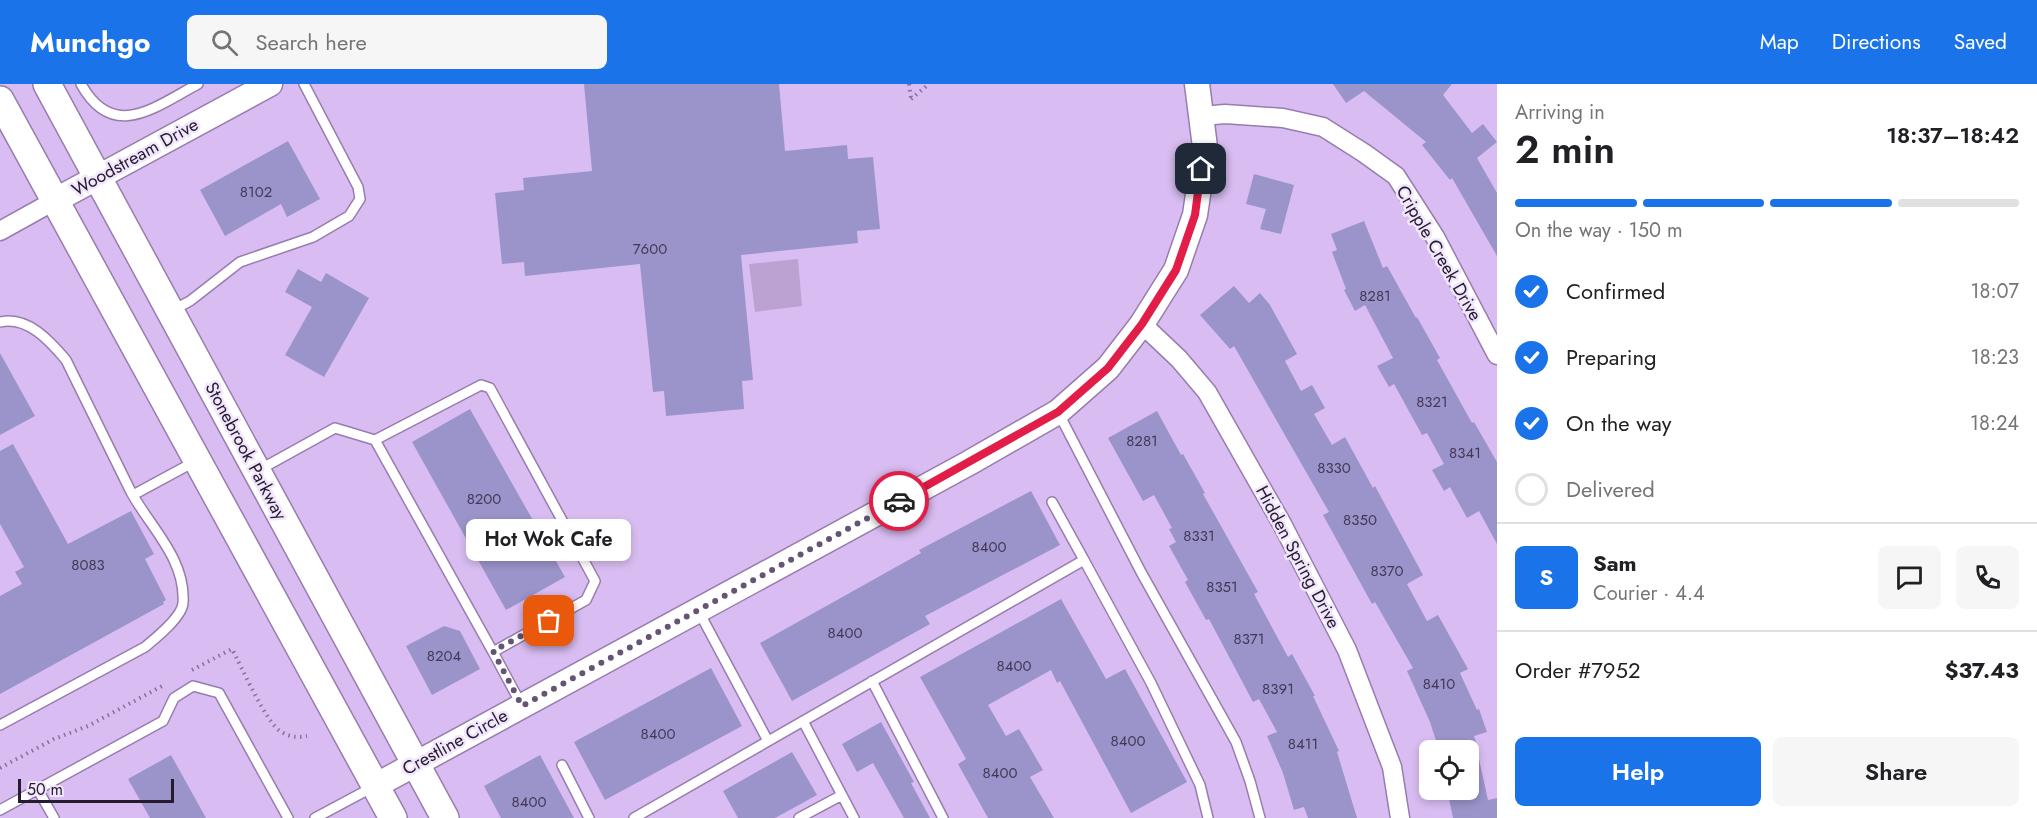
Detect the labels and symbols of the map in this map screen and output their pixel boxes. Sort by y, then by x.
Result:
street label: Woodstream Drive [67,111,203,203]
pin [1175,143,1226,194]
street label: Cripple Creek Drive [1390,180,1488,326]
house number: 8102 [240,181,272,203]
house number: 7600 [633,238,667,260]
house number: 8281 [1359,285,1391,307]
street label: Stonebrook Parkway [199,377,293,525]
house number: 8321 [1416,391,1448,413]
house number: 8281 [1126,430,1158,452]
house number: 8341 [1449,442,1481,464]
house number: 8330 [1317,457,1351,479]
courier [869,471,929,531]
street label: Hidden Spring Drive [1249,481,1347,633]
house number: 8200 [467,488,501,510]
house number: 8350 [1343,509,1377,531]
callout: Hot Wok Cafe [466,519,632,561]
house number: 8331 [1183,525,1215,547]
house number: 8400 [972,536,1006,558]
house number: 8083 [71,554,105,576]
house number: 8370 [1370,560,1404,582]
house number: 8351 [1206,576,1238,598]
pin [523,595,574,646]
house number: 8400 [828,622,862,644]
house number: 8371 [1234,628,1264,650]
house number: 8204 [427,645,461,667]
house number: 8400 [997,655,1031,677]
house number: 8410 [1423,673,1455,695]
house number: 8391 [1262,678,1294,700]
street label: Crestline Circle [398,702,512,782]
house number: 8400 [641,723,675,745]
house number: 8400 [1111,730,1145,752]
house number: 8411 [1288,733,1318,755]
house number: 8400 [983,762,1017,784]
scale bar [18,776,174,804]
house number: 8400 [512,791,546,813]

